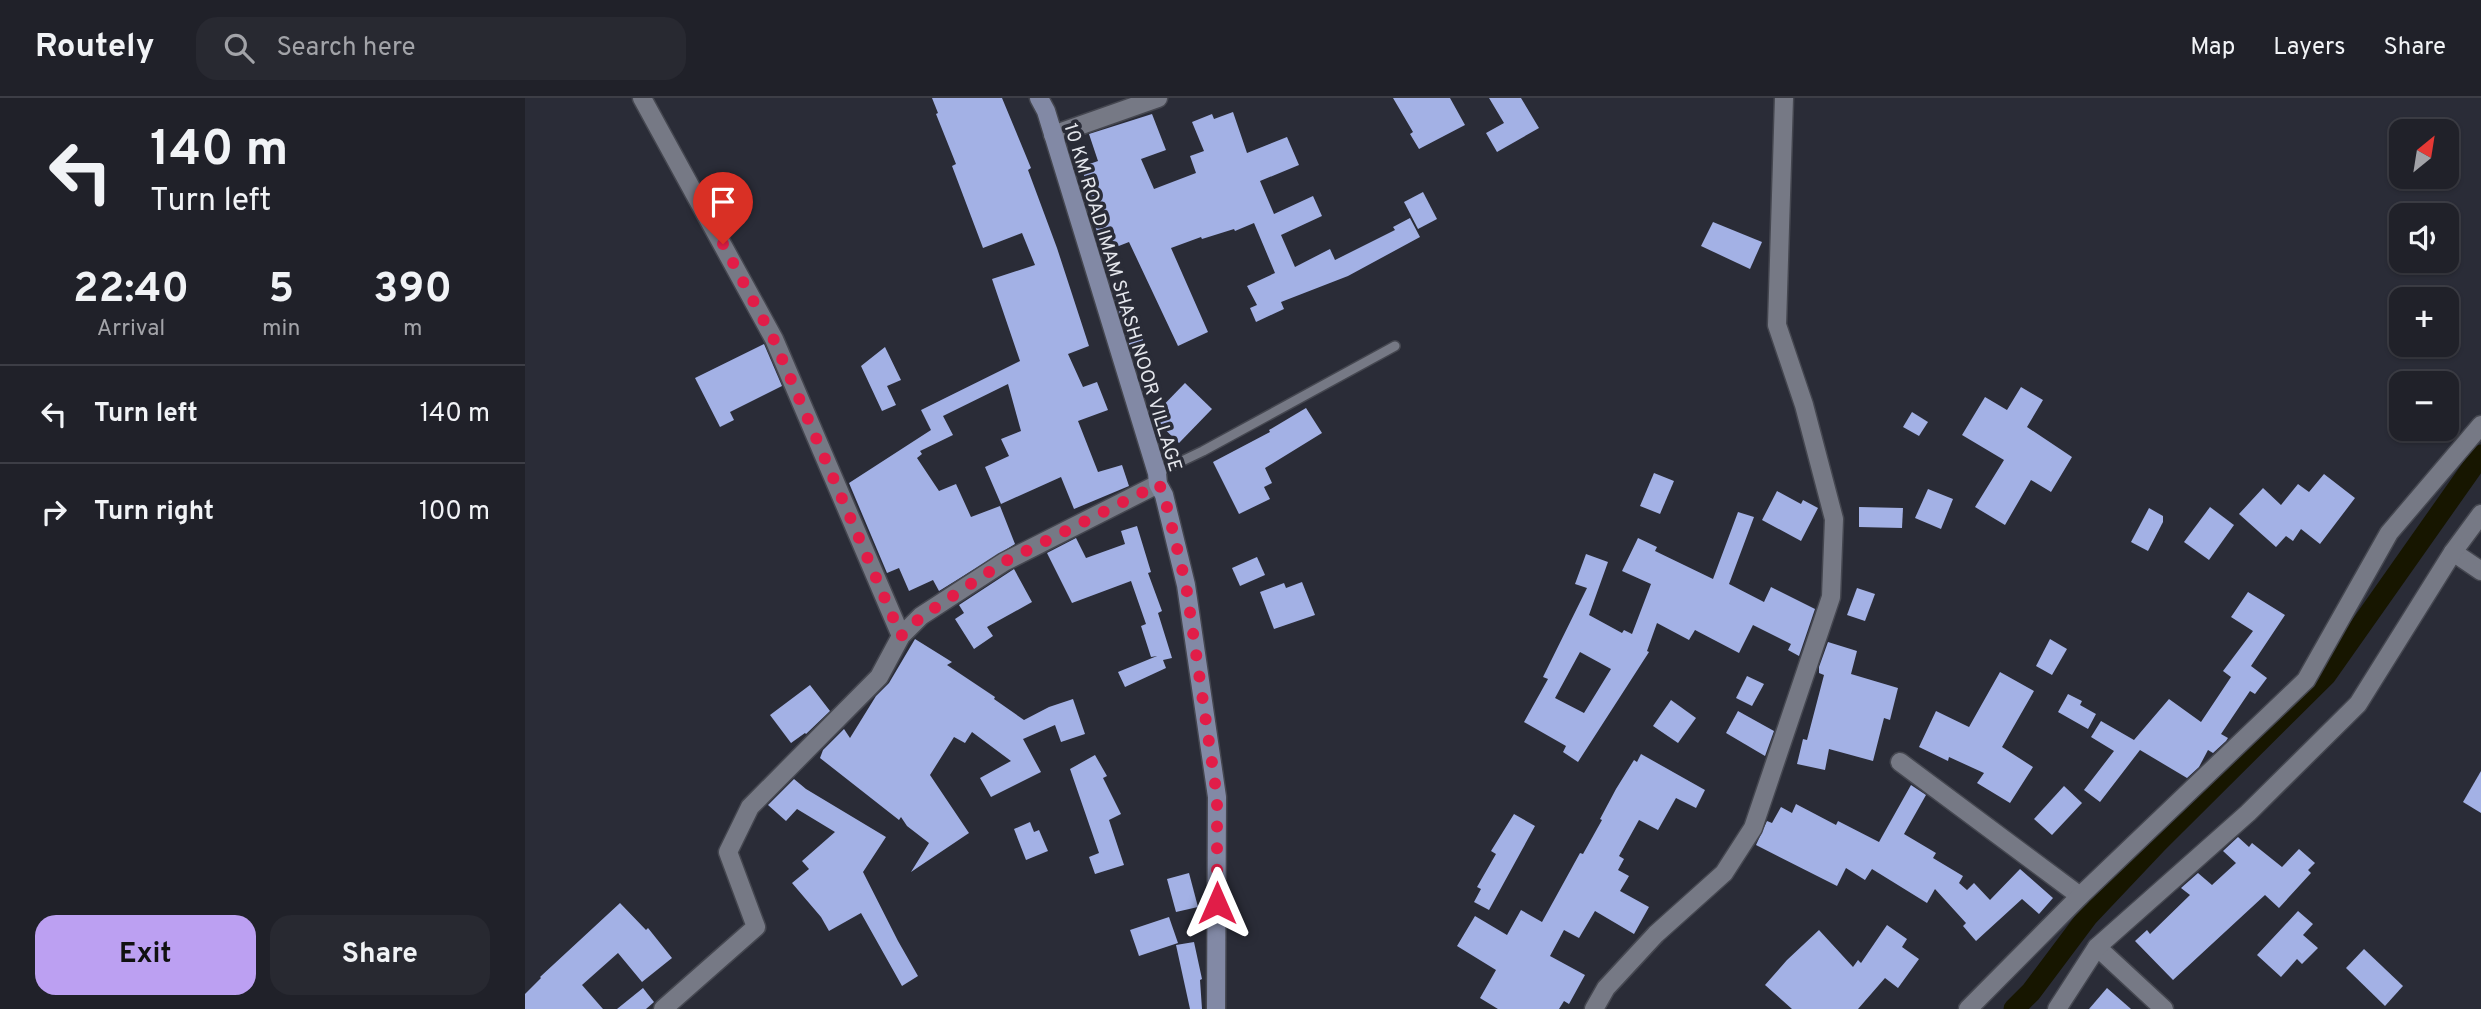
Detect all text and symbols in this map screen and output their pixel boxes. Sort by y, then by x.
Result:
search box [196,17,686,80]
text: Routely [35,27,154,69]
icon: search [220,29,258,67]
text: Search here [276,32,415,65]
text: Map [2190,33,2235,63]
text: Layers [2273,33,2345,63]
text: Share [2383,33,2446,63]
north arrow [2389,119,2459,189]
map controls [2389,119,2459,441]
street label: 10 KM ROAD IMAM SHASH NOOR VILLAGE [1058,120,1187,475]
text: 140 m [150,121,289,183]
icon: left [35,126,126,217]
pin [693,172,753,244]
text: Turn left [150,182,271,222]
icon: arrive [704,183,742,221]
button: sound [2389,203,2459,273]
text: 22:40 [73,264,189,317]
text: 5 [268,264,294,317]
text: 390 [373,264,452,317]
button: + [2389,287,2459,357]
text: Arrival [97,315,165,344]
text: min [262,315,300,344]
text: m [403,315,422,344]
button: − [2389,371,2459,441]
icon: left [35,395,73,433]
text: Turn left [94,398,198,431]
text: 140 m [420,398,490,431]
icon: right [35,493,73,531]
text: Turn right [94,496,214,529]
text: 100 m [419,496,490,529]
position arrow [1180,866,1254,940]
button: Exit [35,915,256,995]
button: Share [270,915,490,995]

